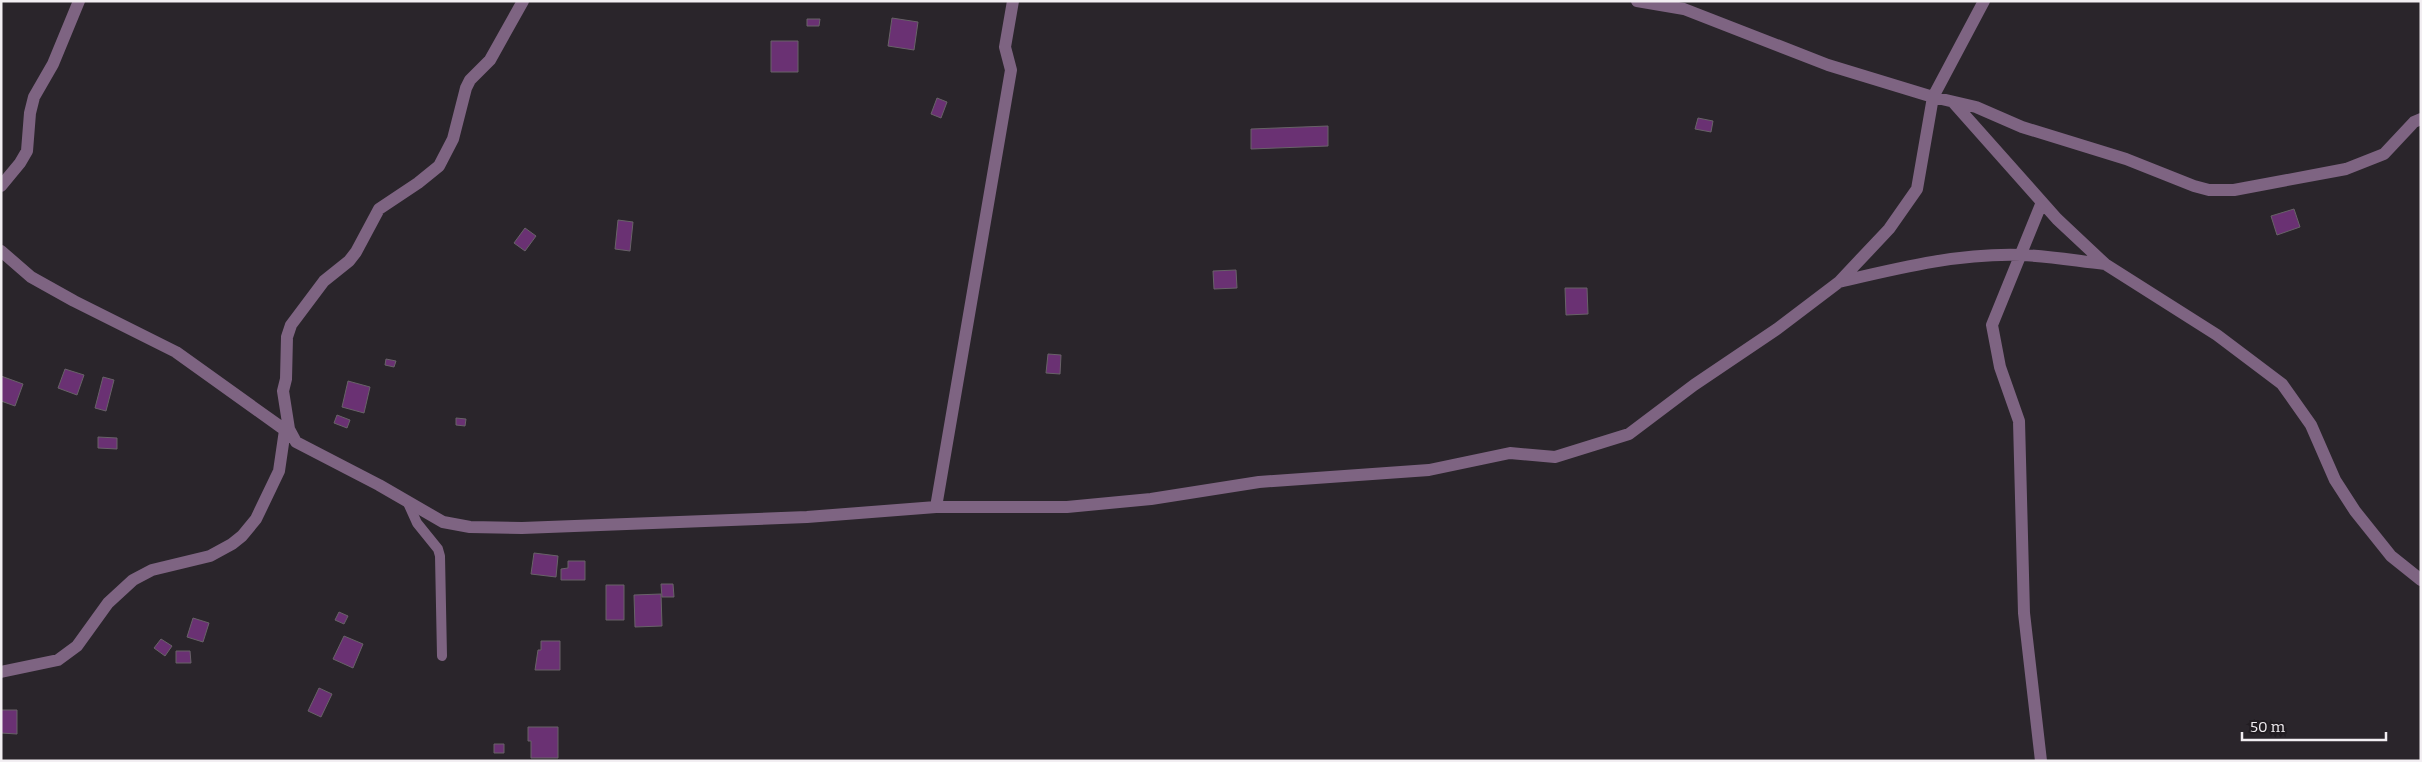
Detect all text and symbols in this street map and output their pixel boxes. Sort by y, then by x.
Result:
scale bar [2242,710,2386,742]
text: 50 m [2250,718,2286,736]

